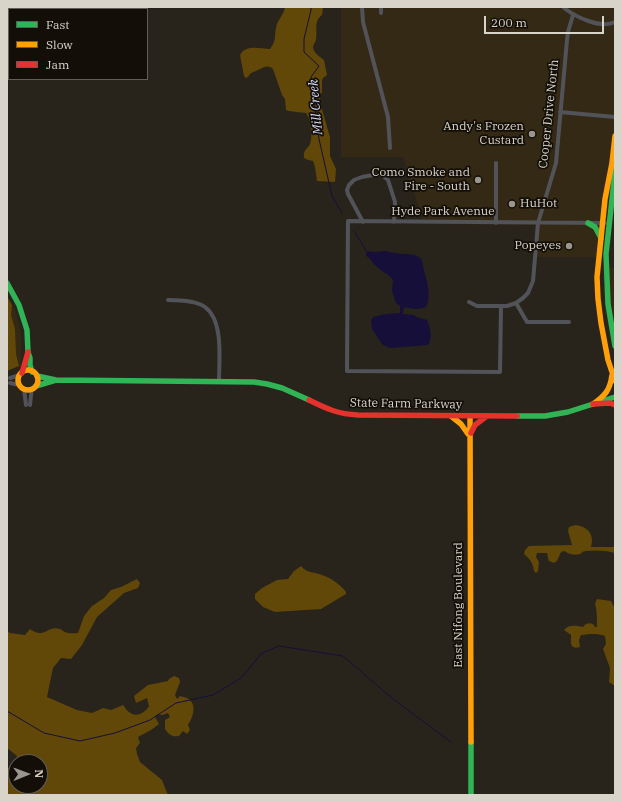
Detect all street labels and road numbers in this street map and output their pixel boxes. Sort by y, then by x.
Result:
street label: Cooper Drive North [536,59,562,169]
street label: Hyde Park Avenue [391,205,495,219]
street label: State Farm Parkway [350,396,462,412]
street label: East Nifong Boulevard [452,542,466,668]

